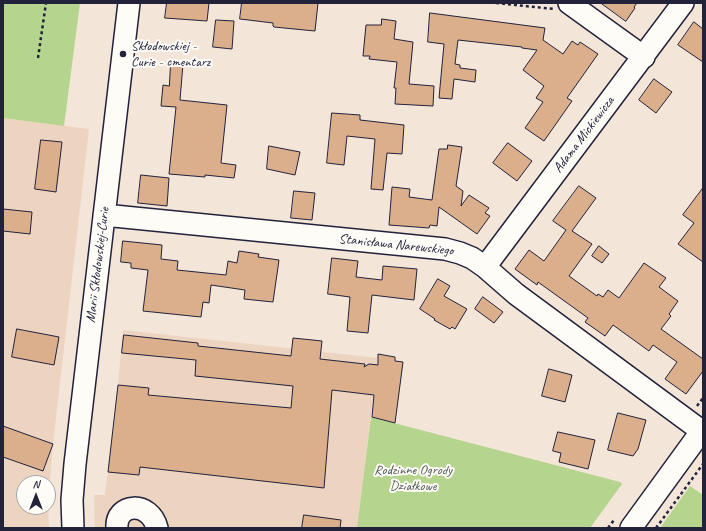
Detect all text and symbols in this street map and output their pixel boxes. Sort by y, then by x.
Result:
place label: Skłodowskiej - Curie - cmentarz [131,38,210,70]
marker: Skłodowskiej - Curie - cmentarz [118,49,128,59]
street label: Adama Mickiewicza [550,94,618,176]
street label: Marii Skłodowskiej-Curie [83,206,113,324]
street label: Stanisława Narewskiego [338,231,454,259]
park label: Rodzinne Ogrody Działkowe [374,462,452,494]
north arrow [16,475,56,515]
text: N [33,477,39,491]

